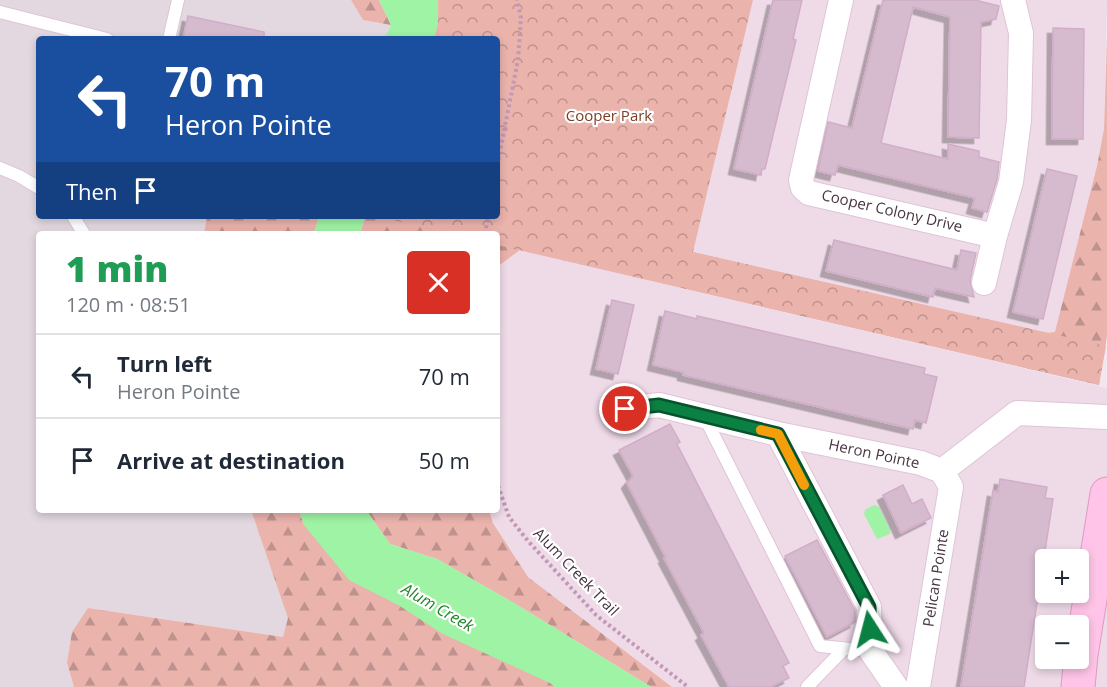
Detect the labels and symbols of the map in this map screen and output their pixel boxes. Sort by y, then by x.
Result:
park label: Cooper Park [566,105,652,125]
street label: Cooper Colony Drive [820,184,964,236]
pin [599,383,650,434]
street label: Heron Pointe [827,434,922,472]
street label: Alum Creek Trail [530,523,624,620]
street label: Pelican Pointe [917,528,953,628]
water label: Alum Creek [397,577,479,637]
position arrow [838,597,902,661]

